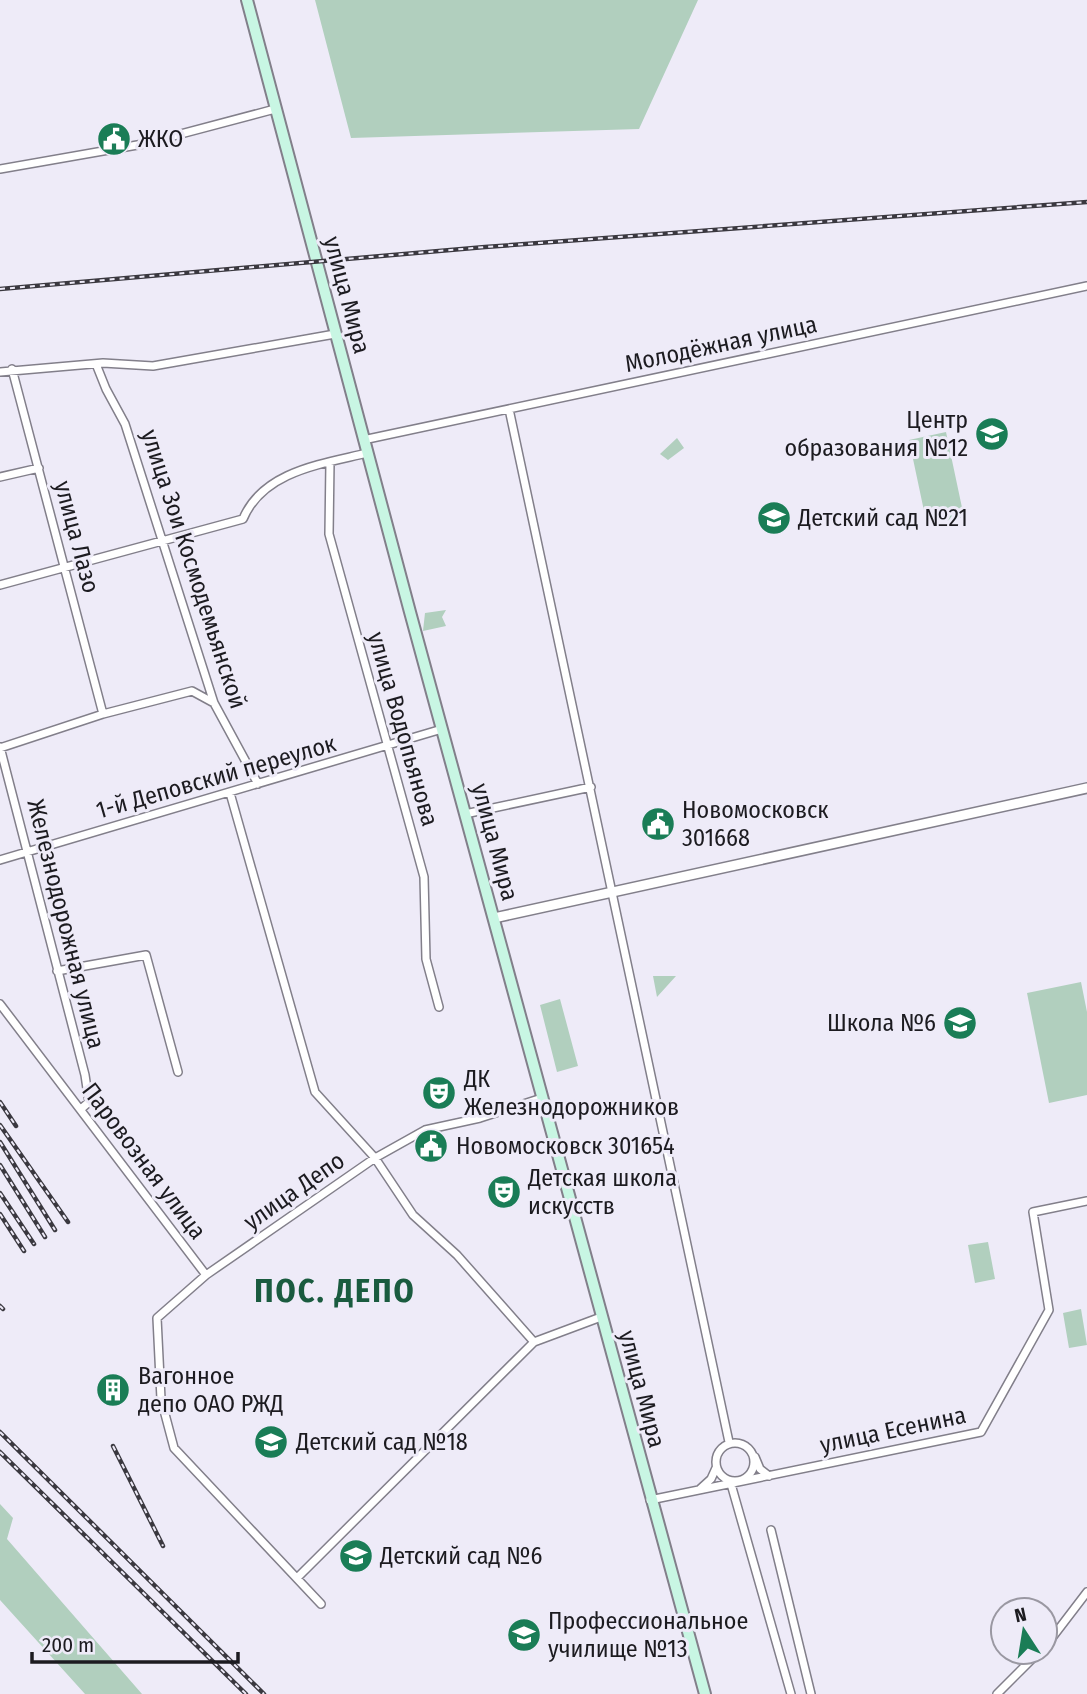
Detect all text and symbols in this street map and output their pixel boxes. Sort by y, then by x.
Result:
public building icon: ЖКО [95,120,133,158]
place label: ЖКО [138,125,183,153]
street label: улица Мира [318,233,376,357]
street label: Молодёжная улица [623,310,819,378]
place label: Центр образования №12 [785,406,968,462]
school or university icon: Центр образования №12 [973,415,1011,453]
street label: улица Зои Космодемьянской [136,426,252,712]
street label: улица Лазо [49,478,105,596]
school or university icon: Детский сад №21 [755,499,793,537]
place label: Детский сад №21 [797,504,968,532]
street label: улица Водопьянова [362,629,444,829]
street label: 1-й Деповский переулок [93,729,340,825]
street label: улица Мира [466,780,524,904]
street label: Железнодорожная улица [21,796,111,1052]
place label: Новомосковск 301668 [682,796,829,852]
public building icon: Новомосковск 301668 [639,805,677,843]
school or university icon: Школа №6 [941,1004,979,1042]
place label: Школа №6 [827,1009,936,1037]
place label: ДК Железнодорожников [463,1065,679,1121]
theatre icon: ДК Железнодорожников [420,1074,458,1112]
street label: Паровозная улица [76,1077,212,1245]
public building icon: Новомосковск 301654 [412,1127,450,1165]
place label: Новомосковск 301654 [456,1132,675,1160]
street label: улица Депо [238,1146,350,1236]
place label: Детская школа искусств [527,1164,677,1220]
theatre icon: Детская школа искусств [485,1173,523,1211]
district label: ПОС. ДЕПО [254,1272,416,1310]
street label: улица Мира [613,1327,671,1451]
place label: Вагонное депо ОАО РЖД [138,1362,284,1418]
building icon: Вагонное депо ОАО РЖД [94,1371,132,1409]
street label: улица Есенина [817,1401,969,1459]
school or university icon: Детский сад №18 [252,1423,290,1461]
place label: Детский сад №18 [295,1428,468,1456]
school or university icon: Детский сад №6 [337,1537,375,1575]
place label: Детский сад №6 [379,1542,542,1570]
north arrow [989,1596,1059,1666]
text: N [1013,1602,1029,1627]
place label: Профессиональное училище №13 [548,1607,748,1663]
school or university icon: Профессиональное училище №13 [505,1616,543,1654]
scale bar [32,1620,238,1664]
text: 200 m [42,1632,94,1658]

